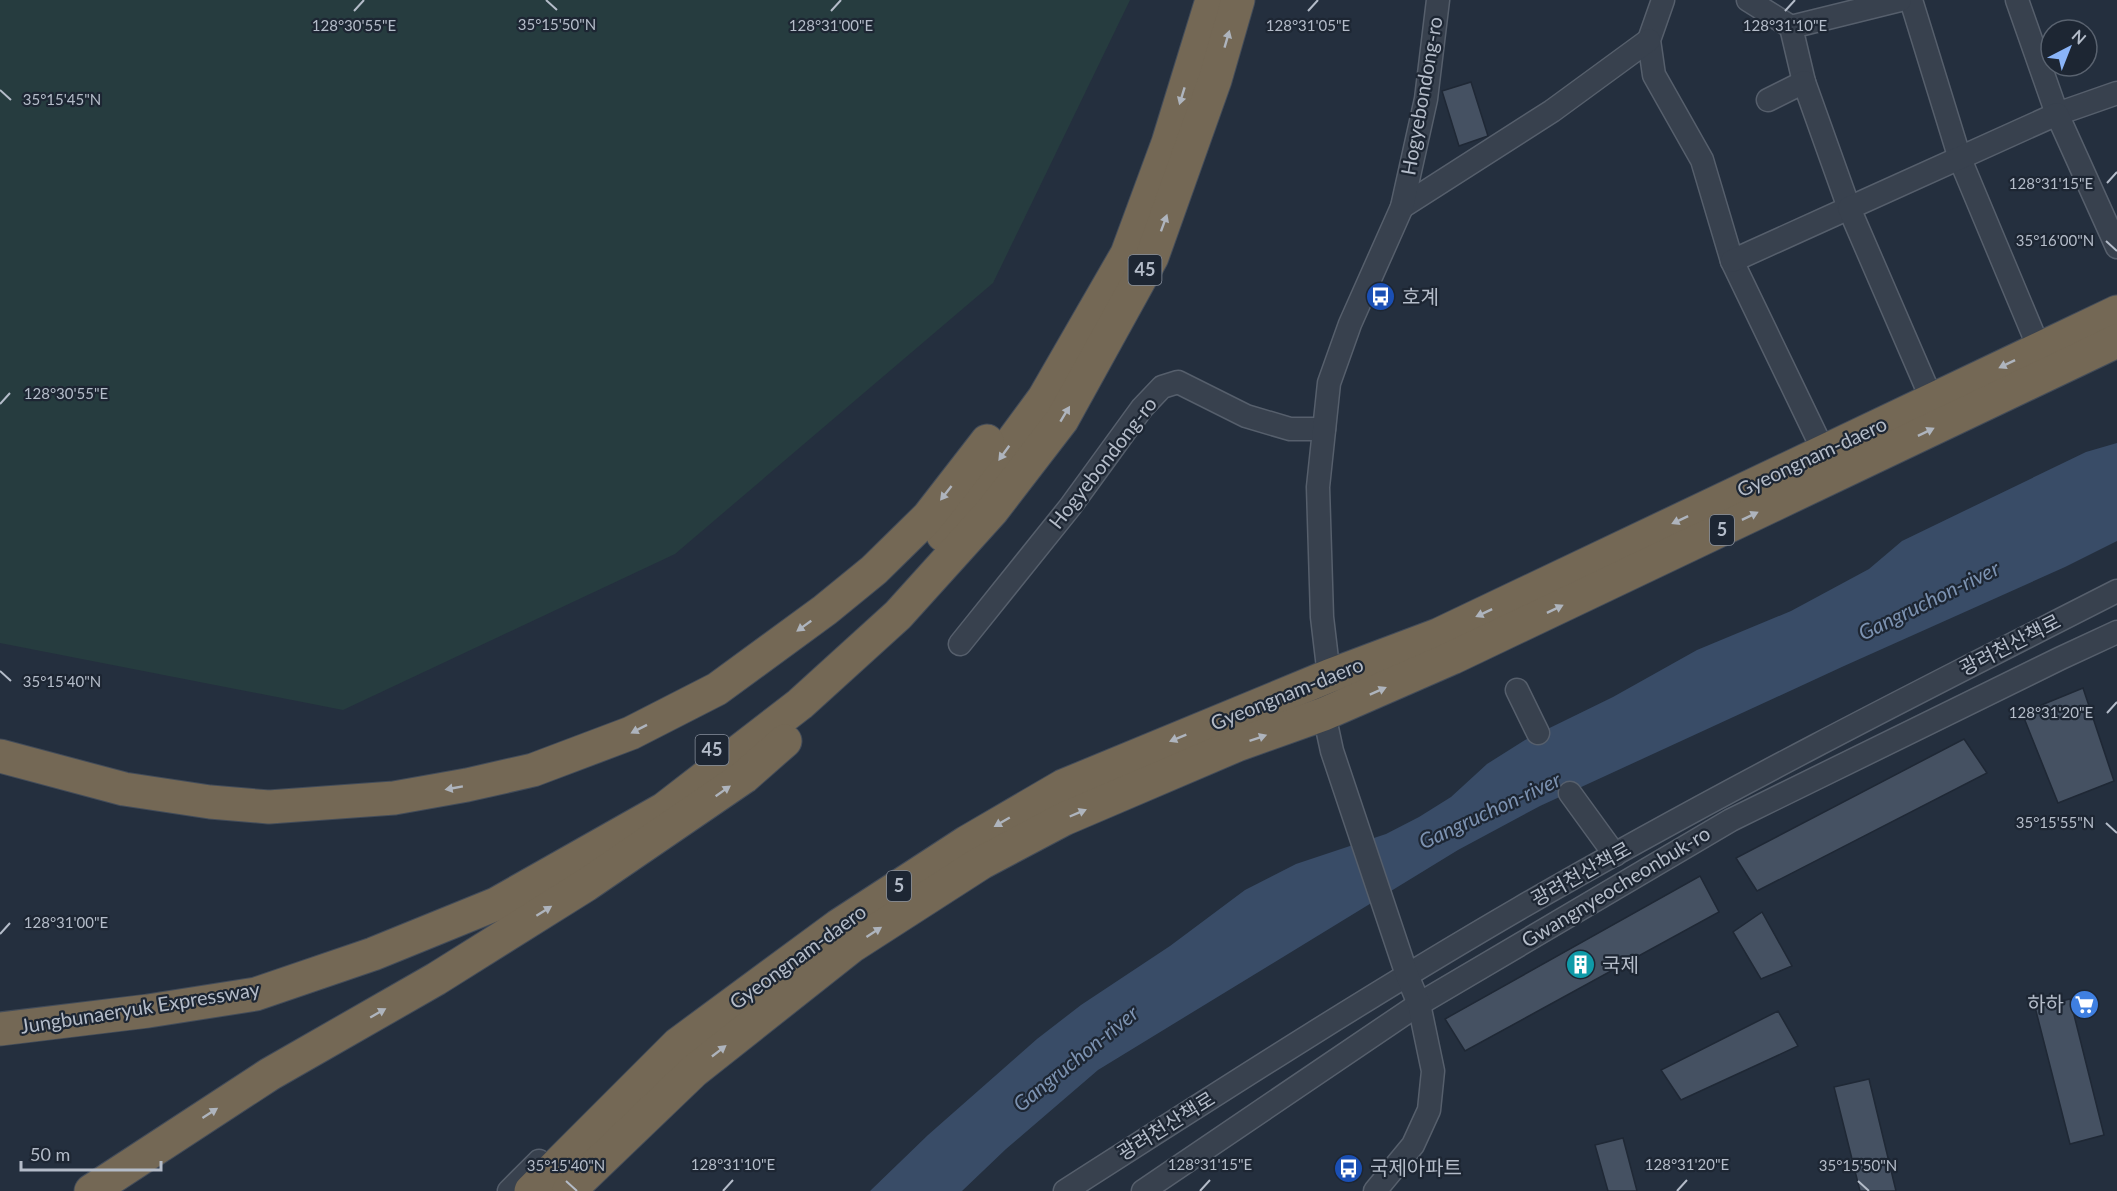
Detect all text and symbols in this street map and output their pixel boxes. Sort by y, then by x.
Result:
text: 35°15'50"N [518,15,596,33]
street label: Hogyebondong-ro [1395,15,1447,177]
text: 128°30'55"E [312,16,396,34]
text: 128°31'00"E [789,16,873,34]
text: 128°31'05"E [1266,16,1350,34]
text: 128°31'10"E [1743,16,1827,34]
north arrow [2039,18,2099,78]
text: N [2068,25,2090,48]
one-way arrow [1223,30,1232,48]
one-way arrow [1177,87,1186,105]
text: 35°15'45"N [23,90,101,108]
text: 128°31'15"E [2009,174,2093,192]
one-way arrow [1160,214,1170,232]
text: 35°16'00"N [2016,231,2094,249]
road number: 45 [1128,255,1162,285]
bus stop icon: 호계 [1365,281,1397,313]
place label: 호계 [1402,284,1439,308]
one-way arrow [1998,358,2016,368]
text: 128°30'55"E [24,384,108,402]
street label: Hogyebondong-ro [1043,392,1161,533]
one-way arrow [1059,406,1070,422]
street label: Gyeongnam-daero [1733,411,1890,501]
one-way arrow [1917,428,1934,437]
one-way arrow [998,445,1010,461]
one-way arrow [940,485,953,501]
one-way arrow [1741,512,1758,521]
road number: 5 [1710,515,1734,545]
one-way arrow [1671,516,1688,525]
water label: Gangruchon-river [1854,554,2004,645]
one-way arrow [1546,605,1563,614]
street label: 광려천산책로 [1955,608,2064,680]
one-way arrow [1476,609,1493,618]
one-way arrow [797,619,812,631]
street label: Gyeongnam-daero [1207,651,1367,735]
text: 35°15'40"N [23,672,101,690]
one-way arrow [1369,686,1387,695]
text: 128°31'20"E [2009,703,2093,721]
one-way arrow [631,724,648,733]
one-way arrow [1249,732,1267,742]
one-way arrow [1168,733,1186,743]
road number: 45 [696,735,728,765]
water label: Gangruchon-river [1414,766,1565,853]
one-way arrow [444,783,463,792]
one-way arrow [715,785,731,797]
one-way arrow [1070,808,1088,818]
text: 35°15'55"N [2016,813,2094,831]
one-way arrow [994,816,1010,827]
street label: Gwangnyeocheonbuk-ro [1517,820,1714,952]
street label: 광려천산책로 [1526,836,1635,910]
road number: 5 [887,871,911,901]
street label: Gyeongnam-daero [725,899,870,1014]
one-way arrow [536,906,552,917]
text: 128°31'00"E [24,913,108,931]
one-way arrow [866,927,882,938]
building icon: 국제 [1565,949,1597,981]
place label: 국제 [1602,952,1639,976]
street label: Jungbunaeryuk Expressway [18,976,262,1038]
supermarket icon: 하하 [2069,988,2101,1020]
place label: 하하 [2027,991,2064,1015]
water label: Gangruchon-river [1008,999,1143,1116]
one-way arrow [369,1008,386,1018]
one-way arrow [711,1044,727,1057]
street label: 광려천산책로 [1112,1086,1219,1165]
one-way arrow [202,1107,218,1118]
scale bar [21,1134,160,1172]
text: 50 m [30,1143,70,1165]
bus stop icon: 국제아파트 [1333,1152,1365,1184]
text: 128°31'10"E [691,1155,775,1173]
text: 128°31'15"E [1168,1155,1252,1173]
place label: 국제아파트 [1370,1155,1462,1179]
text: 128°31'20"E [1645,1155,1729,1173]
text: 35°15'40"N [527,1156,605,1174]
text: 35°15'50"N [1819,1156,1897,1174]

